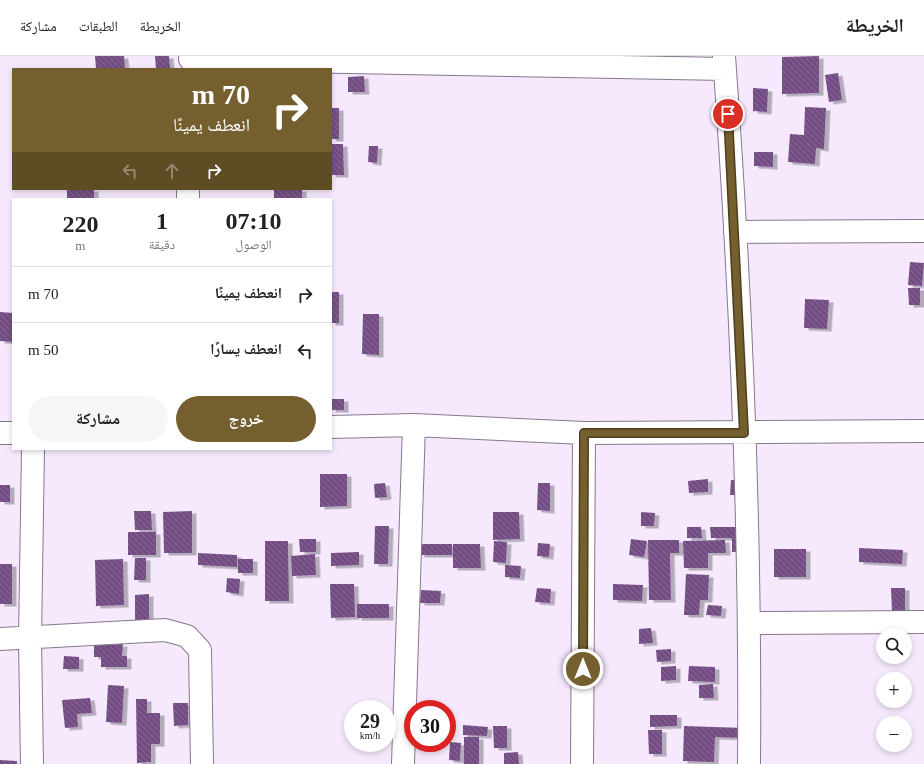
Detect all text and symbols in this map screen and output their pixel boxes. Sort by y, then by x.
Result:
text: الخريطة [846,15,904,36]
text: مشاركة [20,19,57,34]
text: الطبقات [79,19,118,34]
text: الخريطة [140,19,181,34]
text: 70 m [192,79,250,110]
icon: right [264,84,316,136]
pin [711,97,745,131]
icon: arrive [717,103,739,125]
text: انعطف يمينًا [173,115,250,135]
icon: left [119,160,141,182]
icon: ahead [161,160,183,182]
icon: right [203,160,225,182]
text: 1 [156,208,168,234]
text: 07:10 [226,208,282,234]
text: 220 [62,211,98,237]
text: دقيقة [149,237,175,252]
text: الوصول [236,237,272,252]
text: m [75,238,85,253]
icon: right [294,284,316,306]
text: انعطف يمينًا [215,285,282,301]
text: 70 m [28,286,58,302]
icon: left [294,340,316,362]
text: انعطف يسارًا [210,341,282,357]
text: 50 m [28,342,58,358]
button: مشاركة [28,396,168,442]
button: خروج [176,396,316,442]
map controls [876,628,912,752]
button: search [876,628,912,664]
position arrow [562,648,604,690]
button: + [876,672,912,708]
speed limit sign: 30 [404,700,456,752]
text: 29 [360,710,380,732]
button: − [876,716,912,752]
text: km/h [360,730,380,741]

